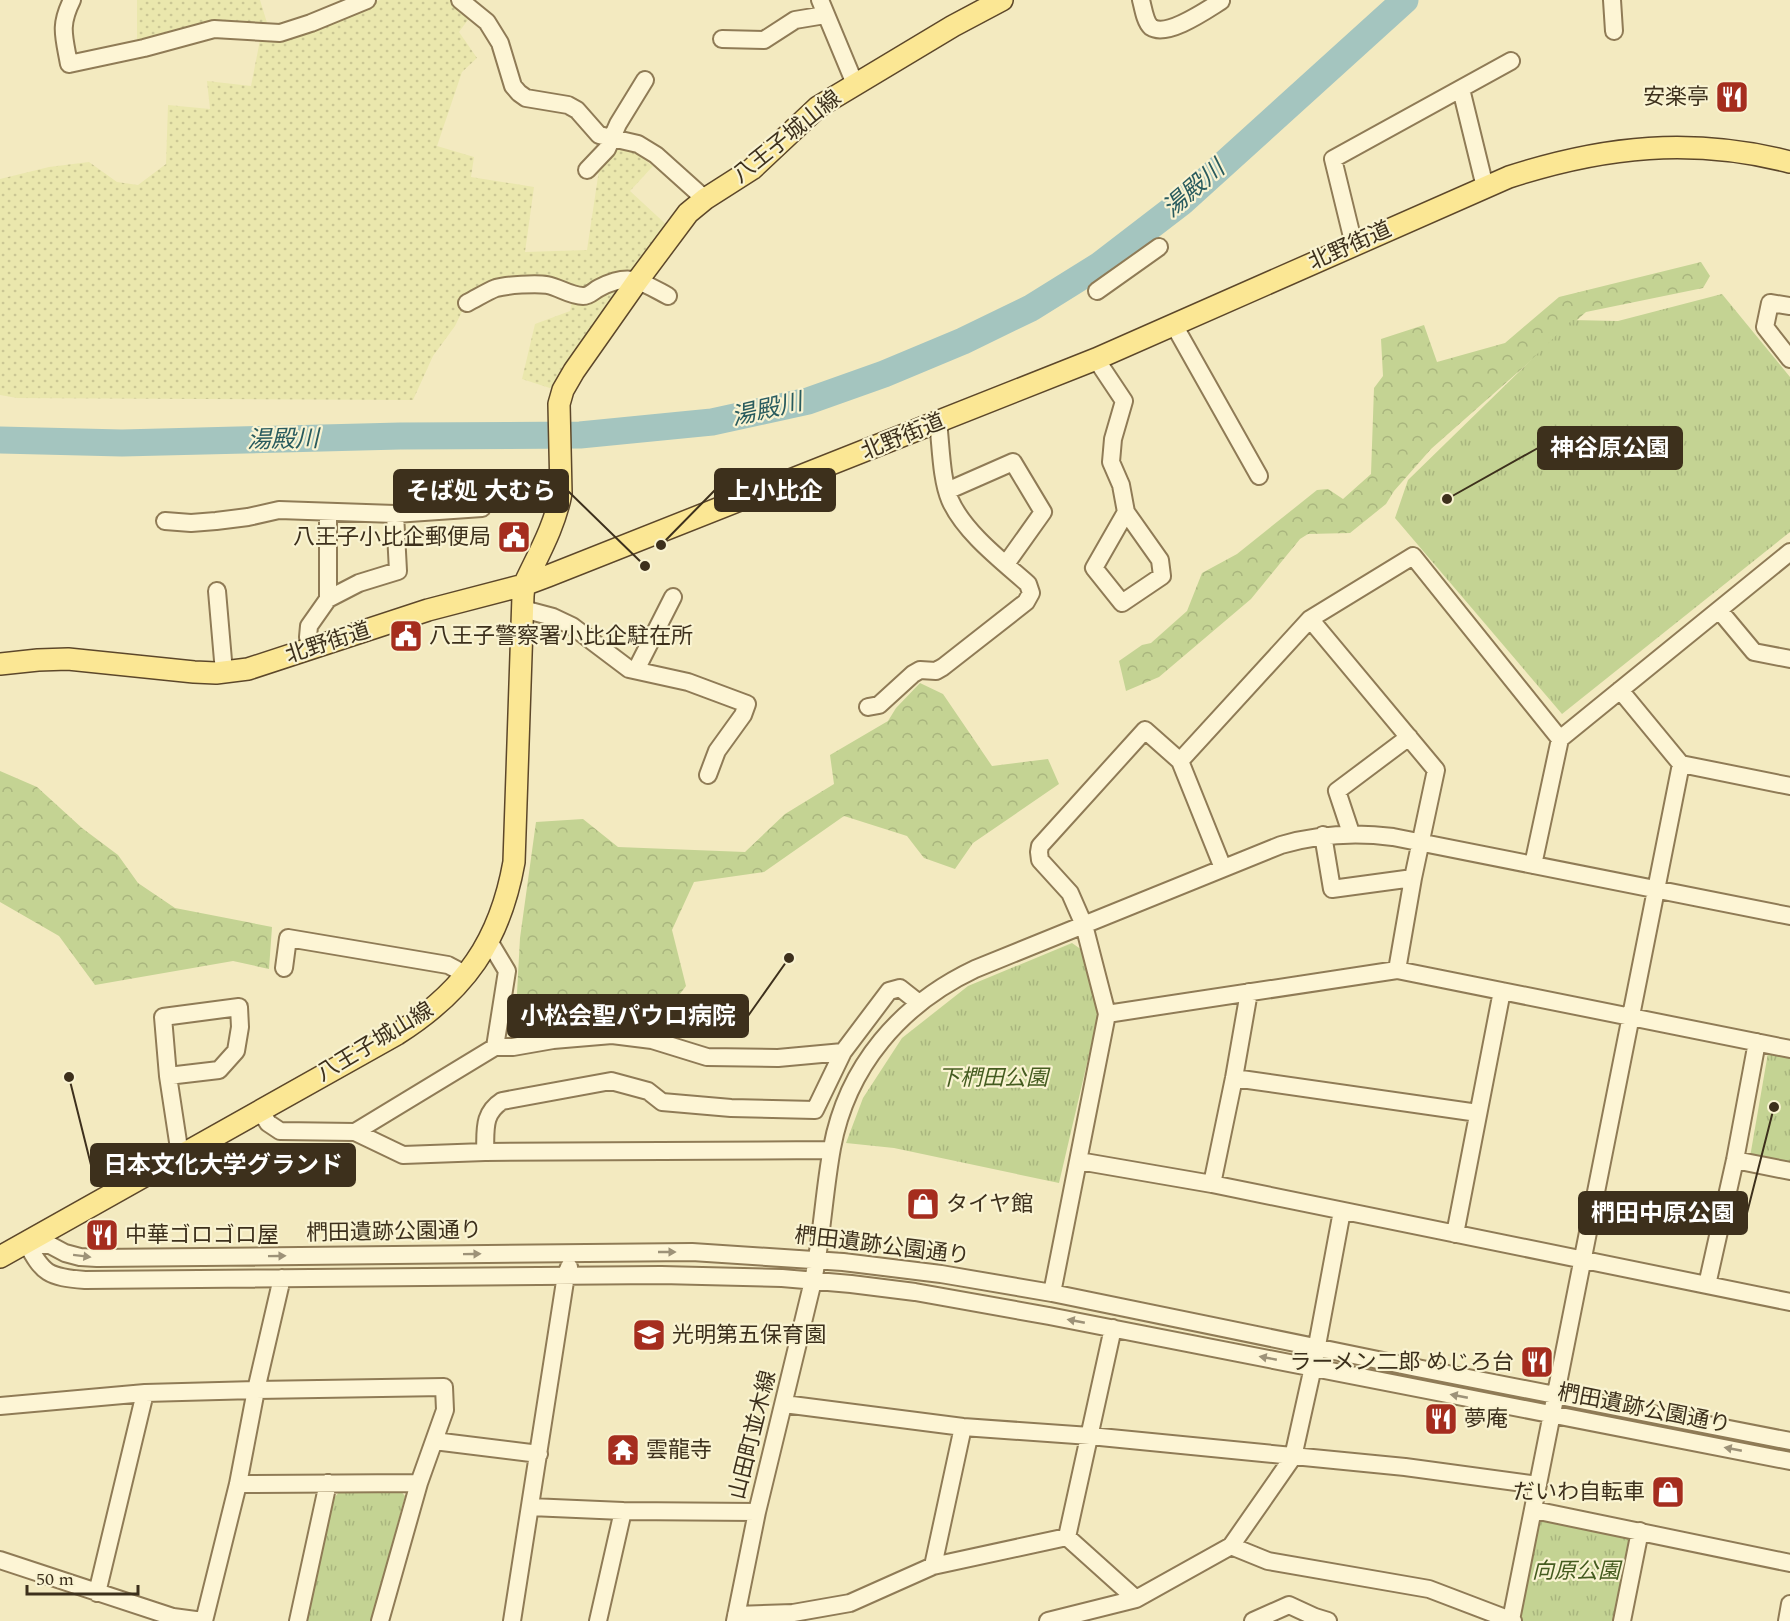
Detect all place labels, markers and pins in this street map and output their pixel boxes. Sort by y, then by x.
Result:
restaurant icon: 安楽亭 [1714,79,1750,115]
place label: 安楽亭 [1643,81,1709,114]
callout: 神谷原公園 [1538,427,1682,469]
callout: 上小比企 [715,469,835,511]
callout: そば処 大むら [394,470,568,512]
public building icon: 八王子小比企郵便局 [496,519,532,555]
place label: 八王子小比企郵便局 [293,521,491,554]
public building icon: 八王子警察署小比企駐在所 [388,618,424,654]
place label: 八王子警察署小比企駐在所 [429,620,693,653]
callout: 小松会聖パウロ病院 [508,995,748,1037]
callout: 日本文化大学グランド [91,1144,355,1186]
shop icon: タイヤ館 [905,1186,941,1222]
place label: タイヤ館 [946,1188,1033,1221]
callout: 椚田中原公園 [1579,1192,1747,1234]
restaurant icon: 中華ゴロゴロ屋 [84,1217,120,1253]
place label: 中華ゴロゴロ屋 [125,1219,279,1252]
school or university icon: 光明第五保育園 [631,1317,667,1353]
place label: 光明第五保育園 [672,1319,826,1352]
restaurant icon: ラーメン二郎 めじろ台 [1519,1344,1555,1380]
place label: ラーメン二郎 めじろ台 [1289,1346,1514,1379]
restaurant icon: 夢庵 [1423,1401,1459,1437]
place label: 夢庵 [1464,1403,1508,1436]
temple icon: 雲龍寺 [605,1432,641,1468]
place label: 雲龍寺 [646,1434,712,1467]
shop icon: だいわ自転車 [1650,1474,1686,1510]
place label: だいわ自転車 [1513,1476,1645,1509]

